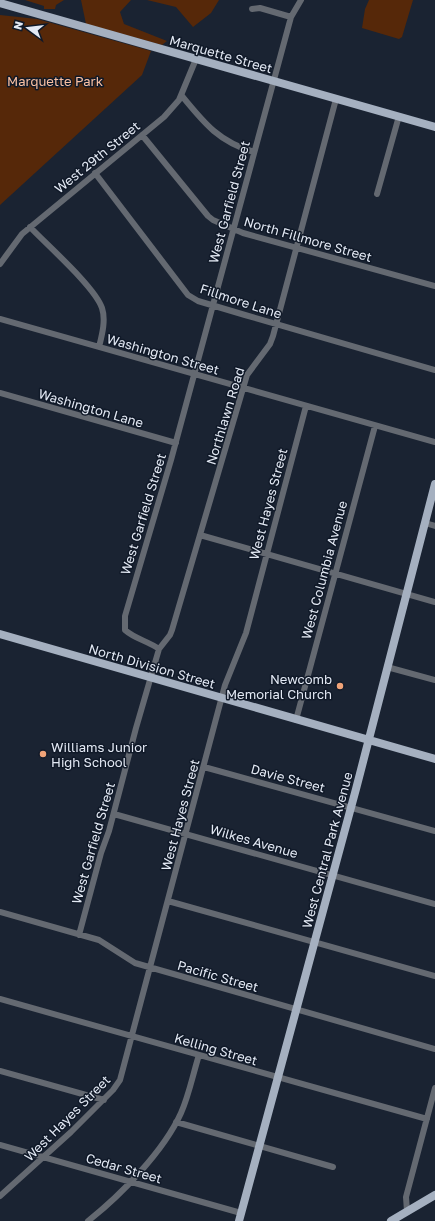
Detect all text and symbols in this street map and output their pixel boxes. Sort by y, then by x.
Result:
north arrow [8,8,48,48]
text: N [10,20,25,31]
street label: Marquette Street [168,32,274,76]
park label: Marquette Park [7,73,104,89]
street label: West 29th Street [51,118,143,196]
street label: West Garfield Street [205,139,253,265]
street label: North Fillmore Street [242,213,374,265]
street label: Fillmore Lane [198,280,284,322]
street label: Washington Street [105,330,221,378]
street label: Northlawn Road [203,365,247,467]
street label: Washington Lane [37,385,145,431]
street label: West Hayes Street [245,446,291,562]
street label: West Garfield Street [117,451,169,577]
street label: West Columbia Avenue [298,499,350,641]
street label: North Division Street [87,640,217,692]
place label: Newcomb Memorial Church [226,671,332,702]
marker: Newcomb Memorial Church [335,681,345,691]
place label: Williams Junior High School [51,739,147,770]
marker: Williams Junior High School [38,749,48,759]
street label: West Hayes Street [157,757,203,873]
street label: Davie Street [249,760,327,796]
street label: West Central Park Avenue [298,770,356,930]
street label: West Garfield Street [68,780,118,906]
street label: Wilkes Avenue [208,821,300,861]
street label: Pacific Street [176,957,260,995]
street label: Kelling Street [173,1029,259,1069]
street label: West Hayes Street [21,1072,113,1164]
street label: Cedar Street [84,1149,164,1187]

